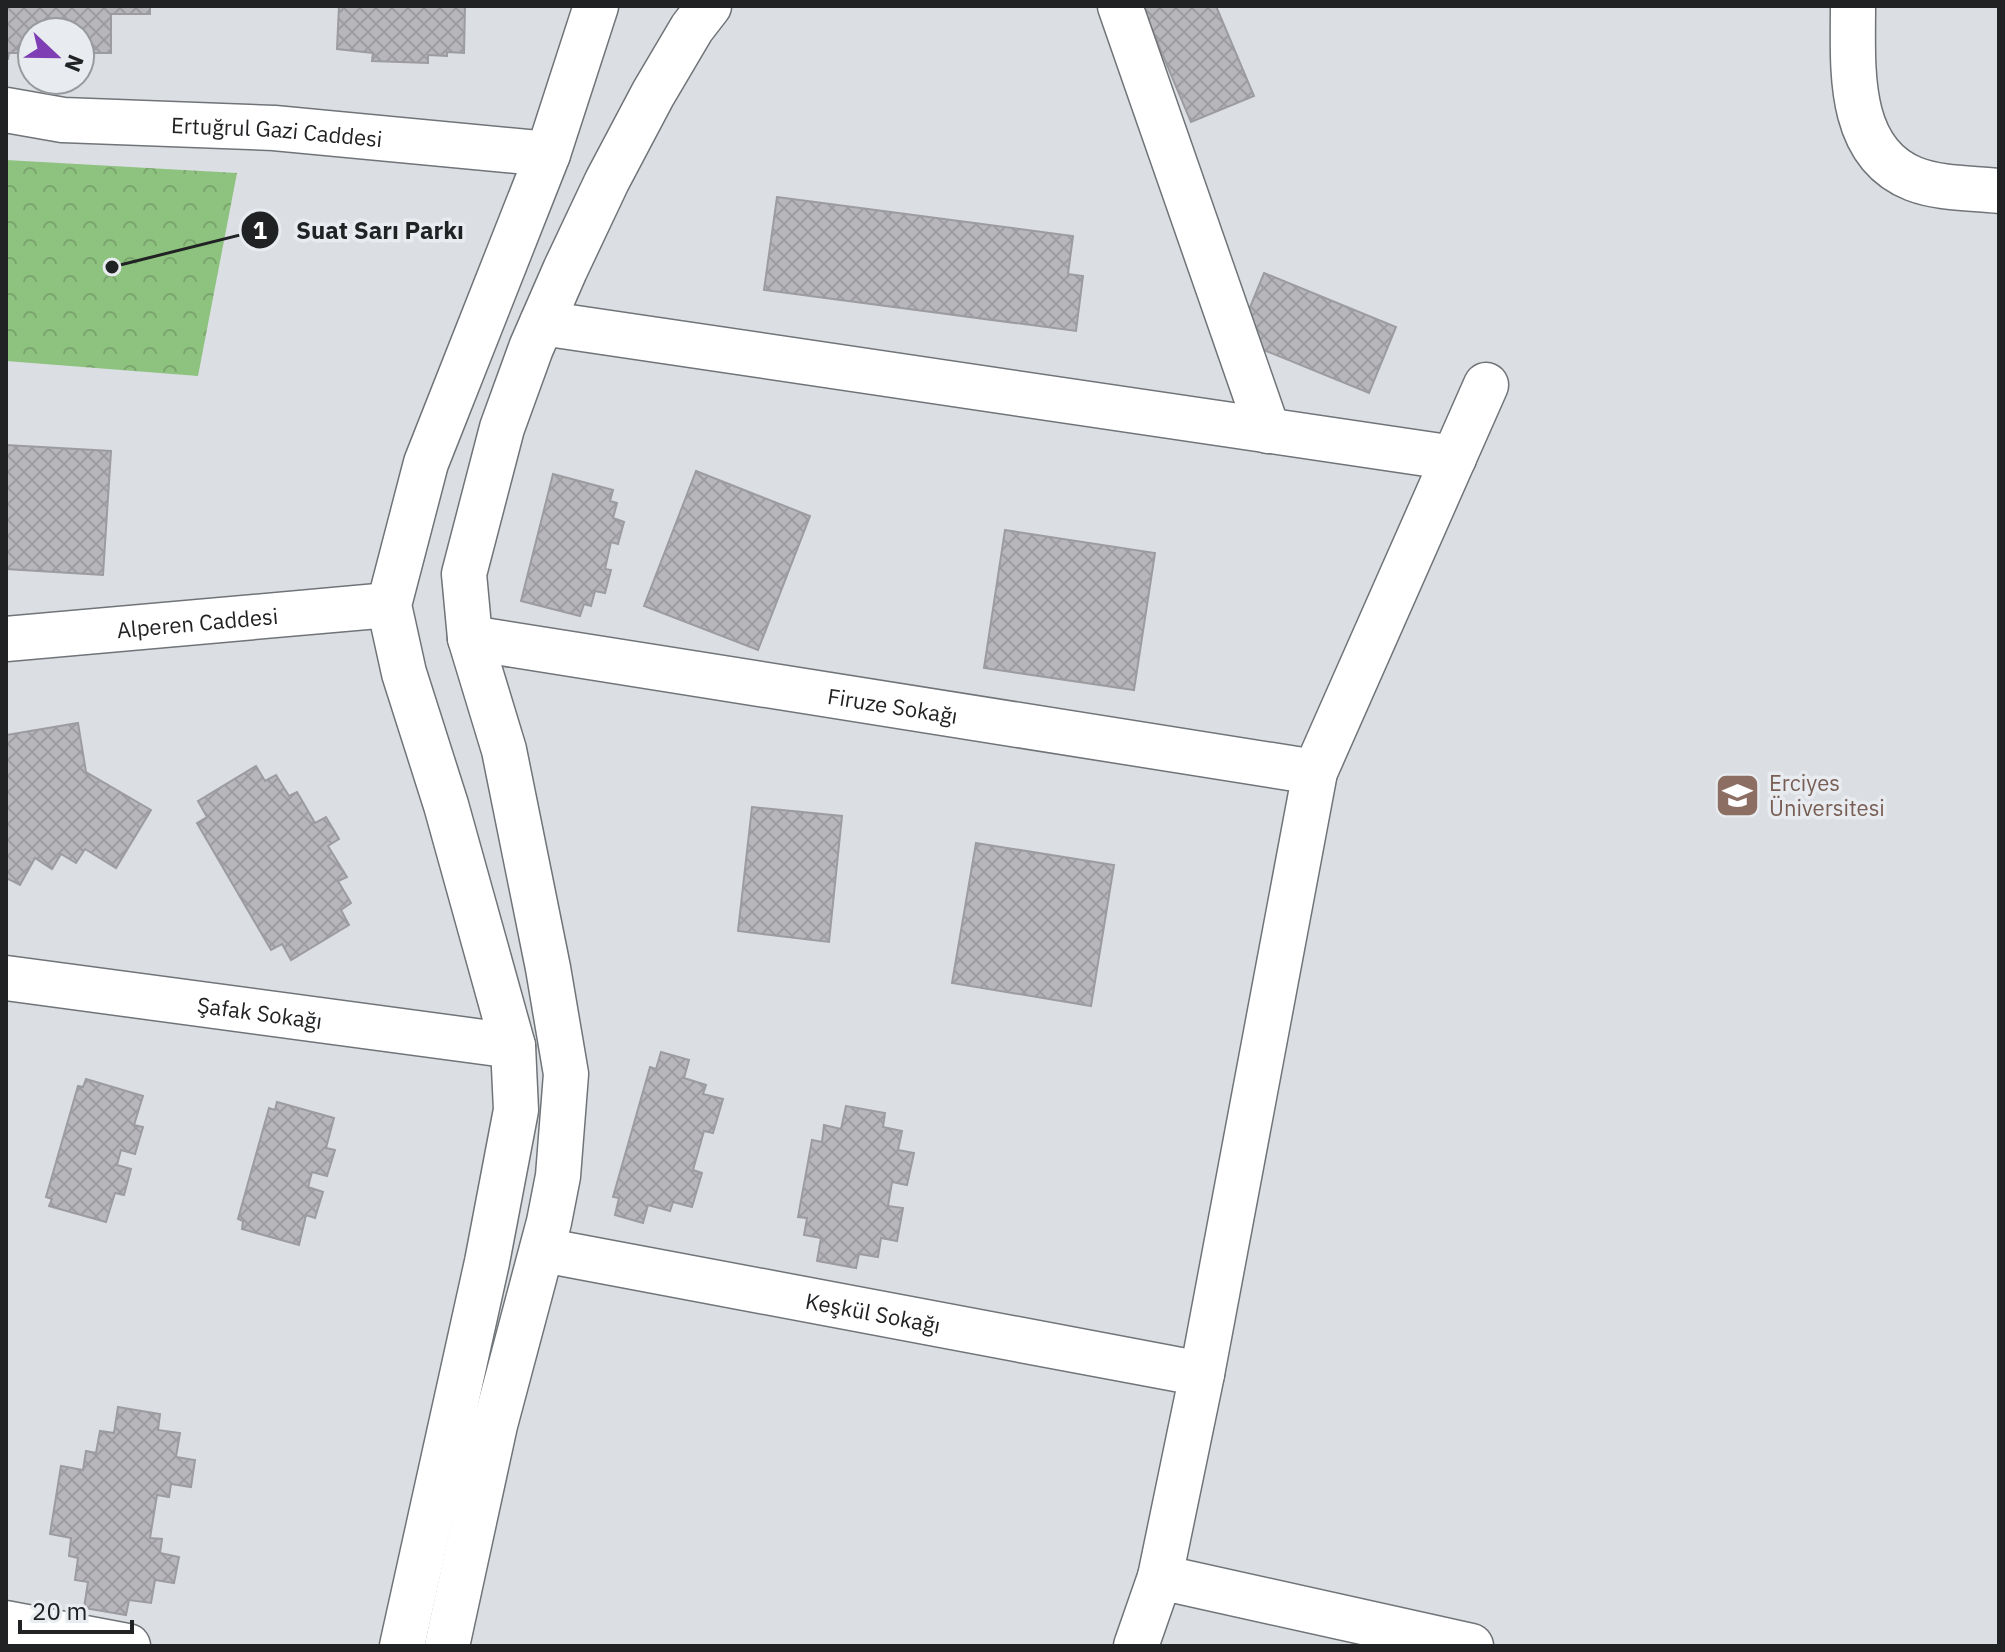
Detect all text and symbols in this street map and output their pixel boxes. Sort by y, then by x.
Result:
north arrow [16,16,96,96]
text: N [59,51,91,76]
street label: Ertuğrul Gazi Caddesi [171,110,384,153]
callout: Suat Sarı Parkı [240,206,480,254]
text: 1 [253,214,267,246]
text: Suat Sarı Parkı [296,214,464,246]
street label: Alperen Caddesi [115,600,279,644]
street label: Firuze Sokağı [826,680,960,730]
place label: Erciyes Üniversitesi [1769,768,1885,822]
school or university icon: Erciyes Üniversitesi [1714,771,1762,819]
street label: Şafak Sokağı [195,989,324,1035]
street label: Keşkül Sokağı [803,1285,943,1339]
scale bar [20,1584,132,1634]
text: 20 m [32,1595,87,1627]

